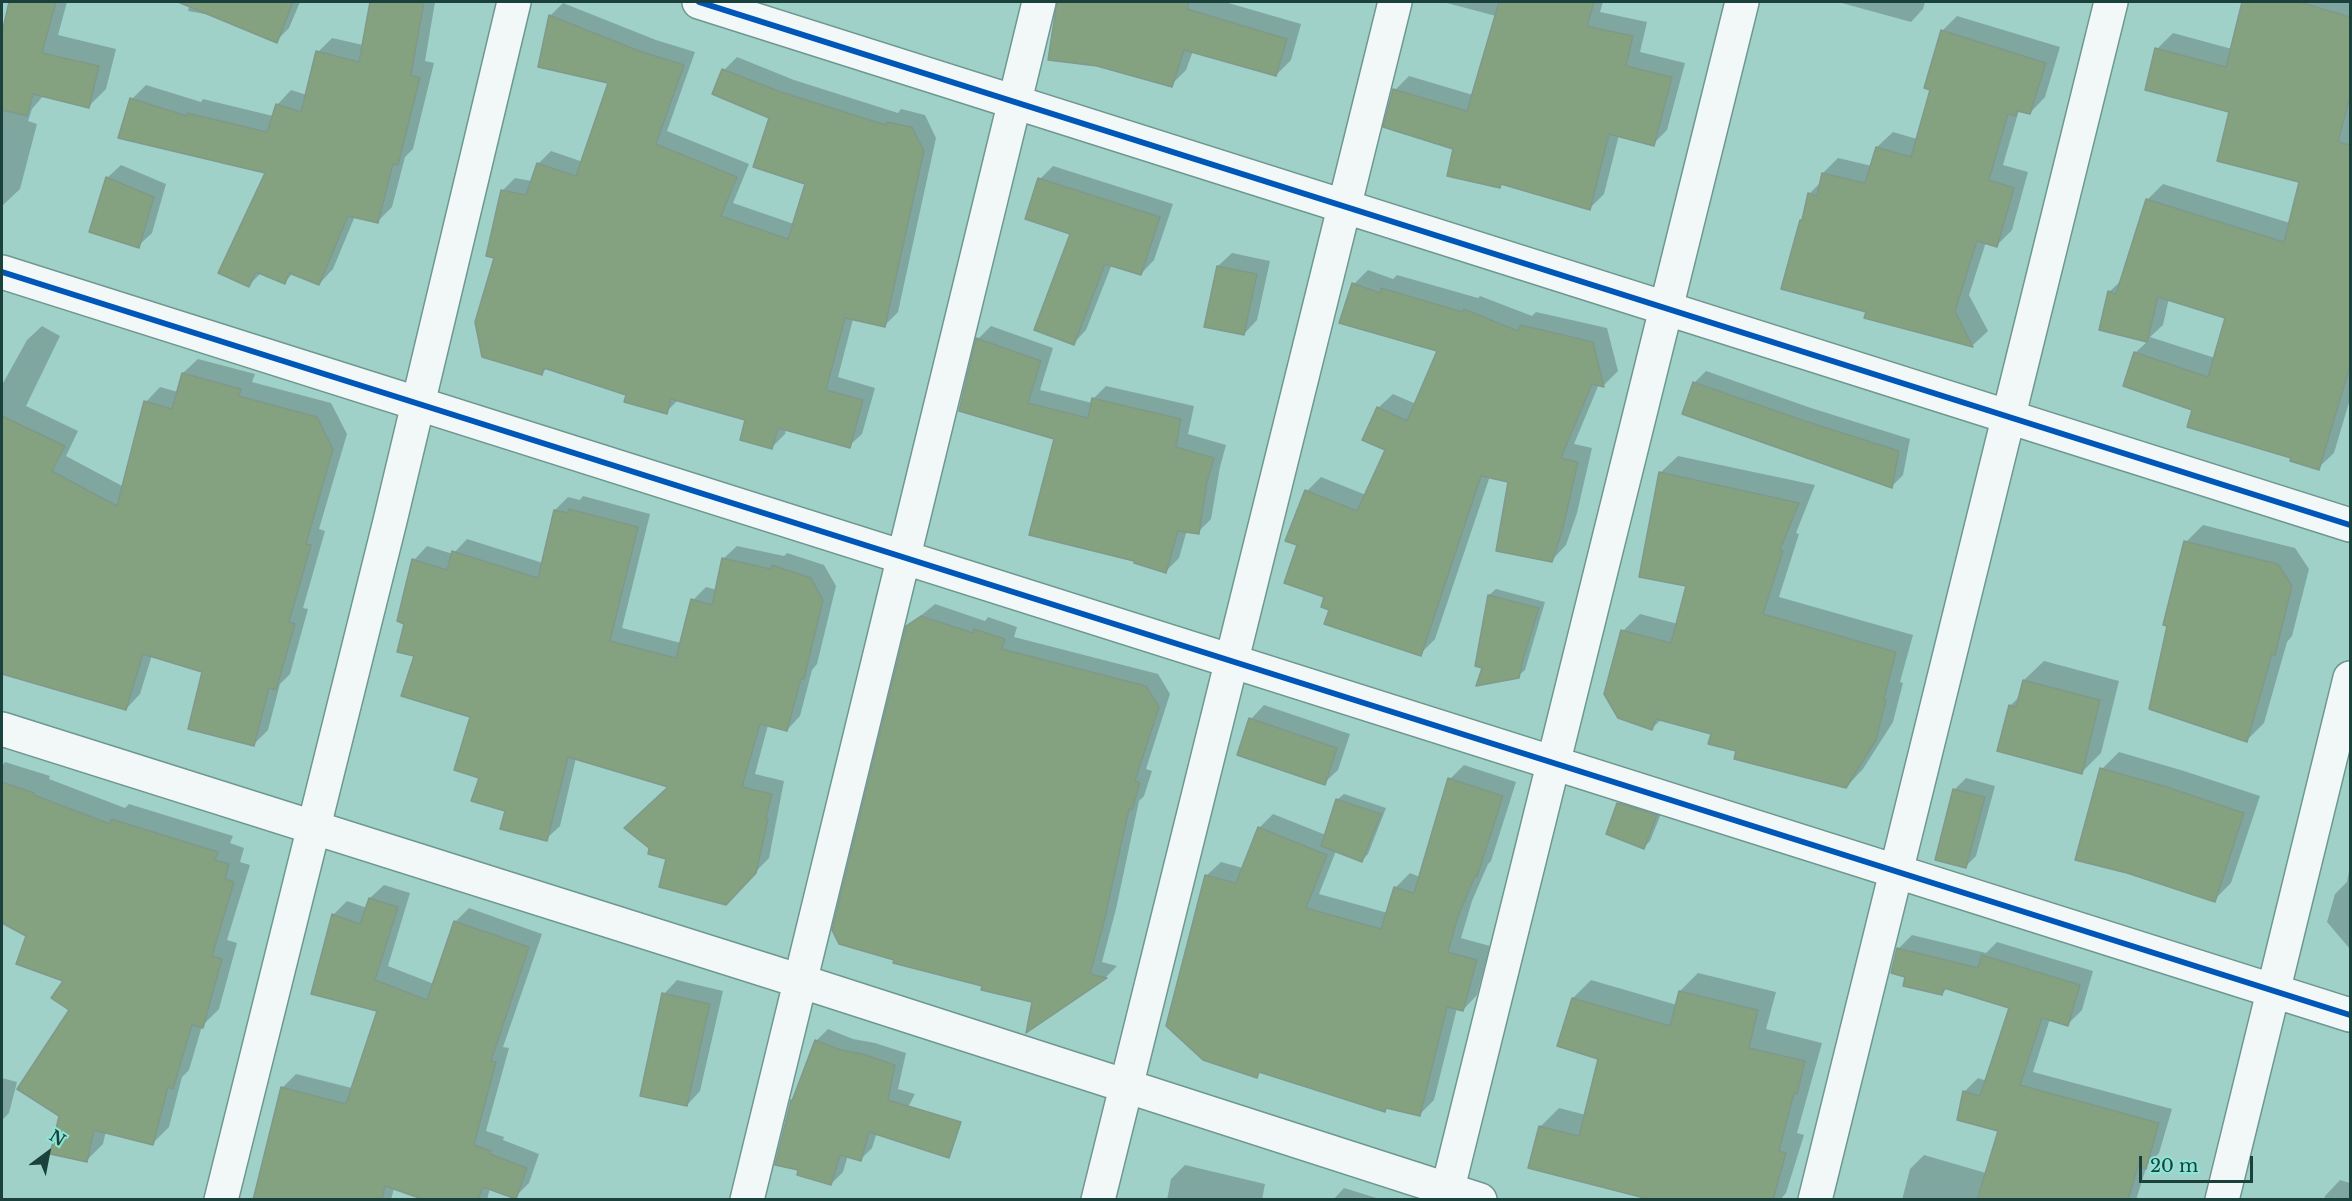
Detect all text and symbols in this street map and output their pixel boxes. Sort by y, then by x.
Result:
north arrow [18,1123,78,1183]
text: N [46,1125,69,1150]
scale bar [2142,1144,2256,1182]
text: 20 m [2150,1155,2198,1177]

